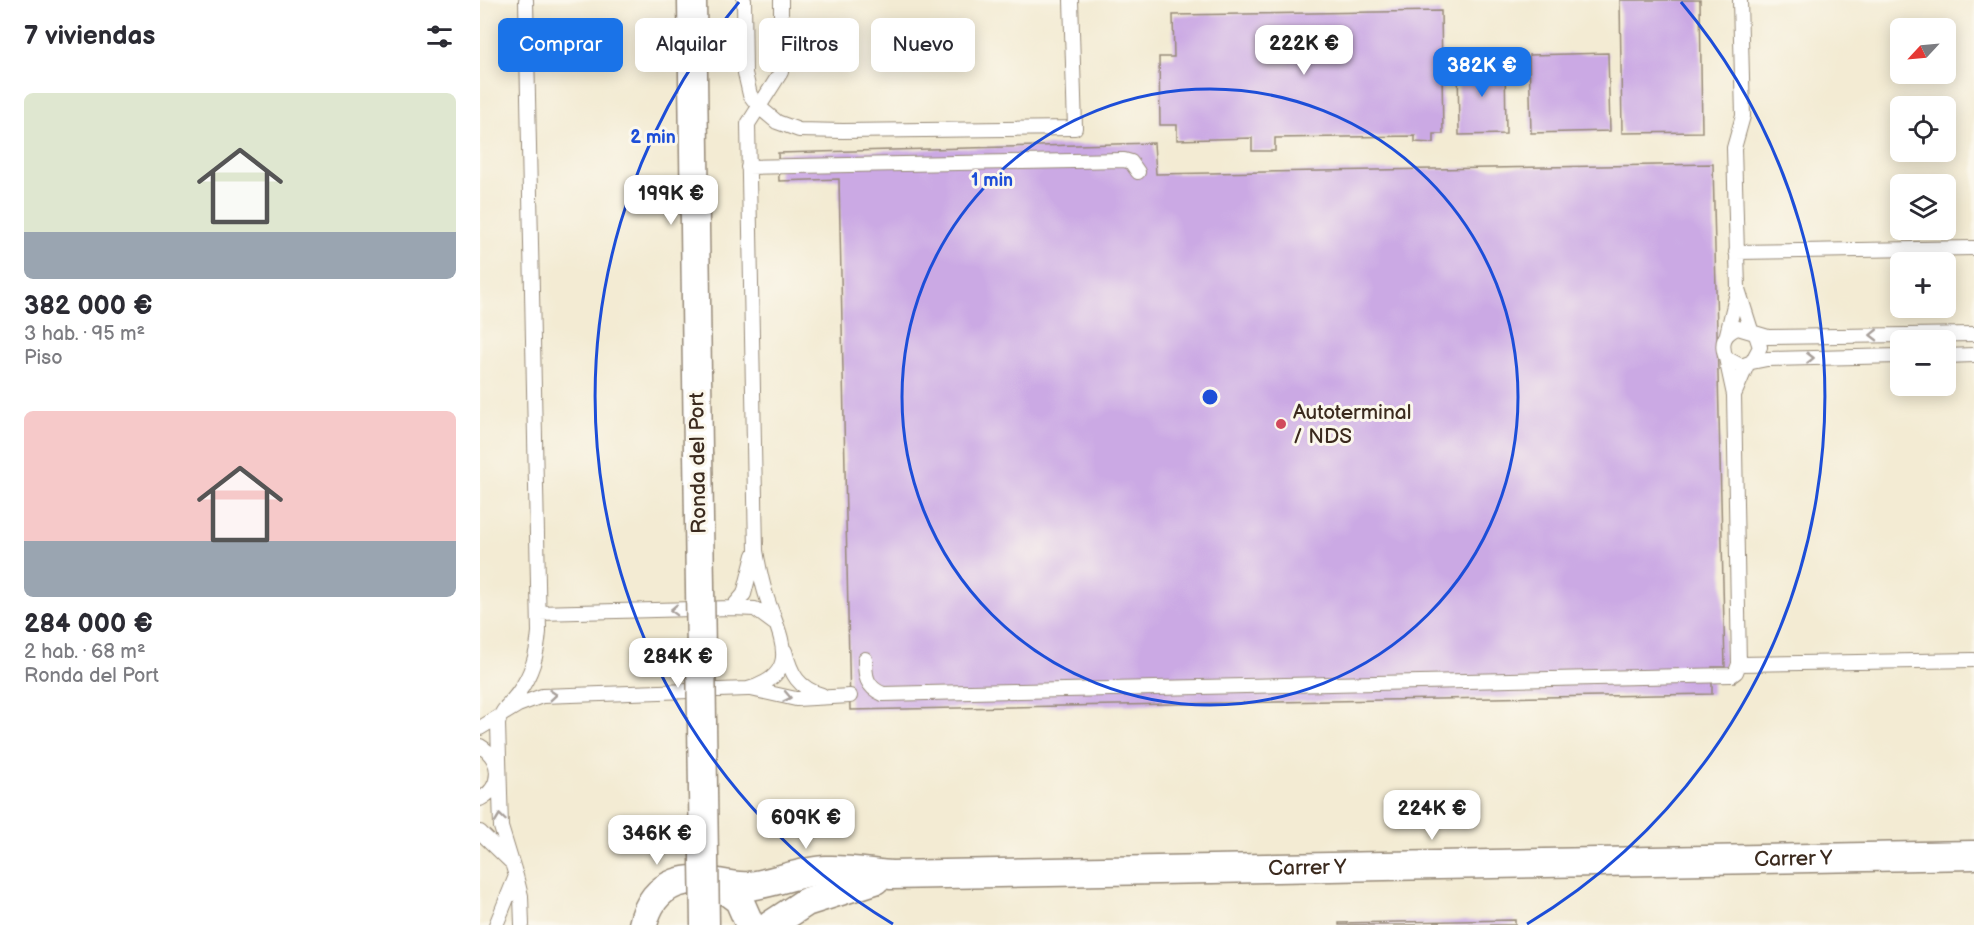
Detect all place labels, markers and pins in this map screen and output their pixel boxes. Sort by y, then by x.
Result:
pin: 222K € [1255,25,1353,76]
pin: 382K € [1433,47,1531,98]
pin: 199K € [622,175,720,226]
centre of rings [1200,387,1220,407]
place label: Autoterminal / NDS [1293,400,1411,449]
marker: Autoterminal / NDS [1274,417,1288,431]
pin: 284K € [629,638,727,689]
pin: 224K € [1383,790,1481,841]
pin: 609K € [757,799,855,850]
pin: 346K € [608,815,706,866]

